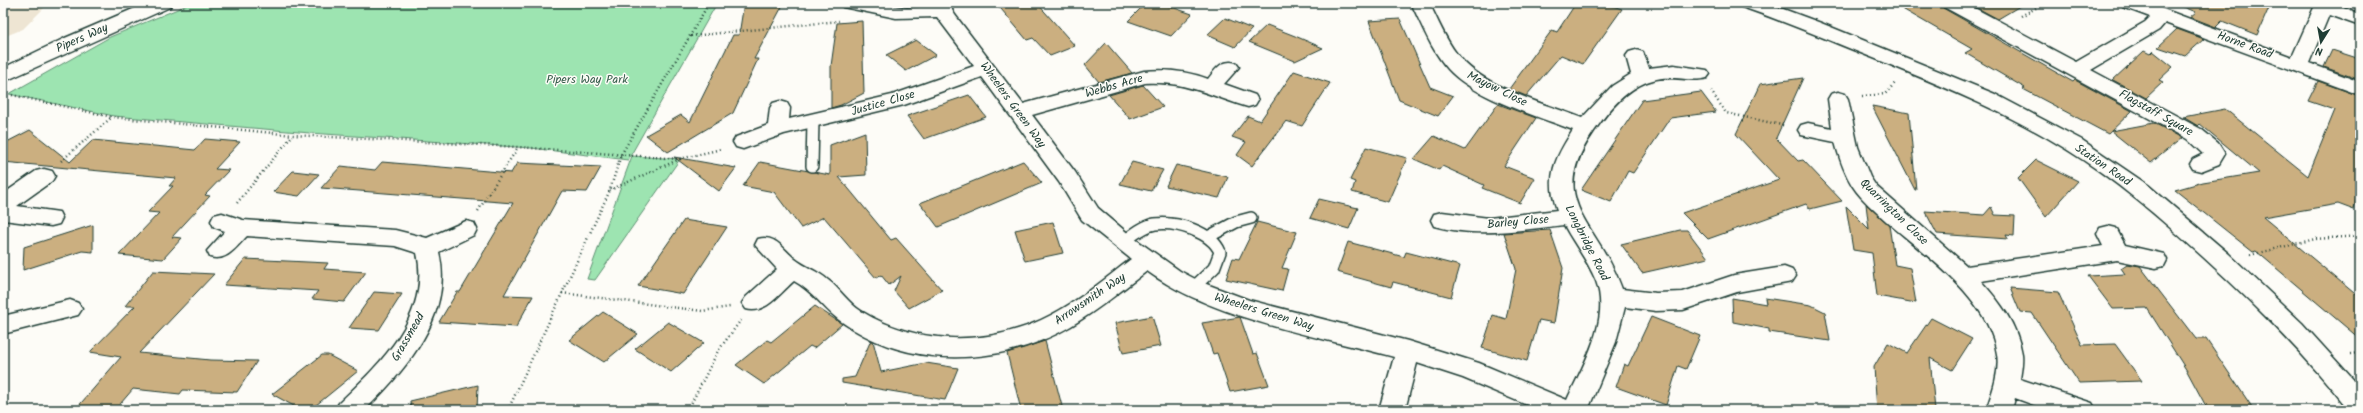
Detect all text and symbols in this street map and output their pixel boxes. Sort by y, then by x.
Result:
street label: Pipers Way [53,18,111,58]
north arrow [2301,22,2341,62]
street label: Horne Road [2214,26,2277,64]
text: N [2314,41,2324,60]
street label: Wheelers Green Way [975,58,1051,152]
street label: Mayow Close [1464,66,1531,112]
street label: Webbs Acre [1083,69,1146,103]
park label: Pipers Way Park [546,70,628,89]
street label: Justice Close [849,85,918,121]
street label: Flagstaff Square [2115,85,2197,142]
street label: Station Road [2071,139,2136,192]
street label: Quarrington Close [1855,174,1933,250]
street label: Longbridge Road [1560,202,1615,285]
street label: Barley Close [1486,210,1550,234]
street label: Arrowsmith Way [1050,268,1130,330]
street label: Wheelers Green Way [1212,288,1316,336]
street label: Grassmead [386,308,430,365]

